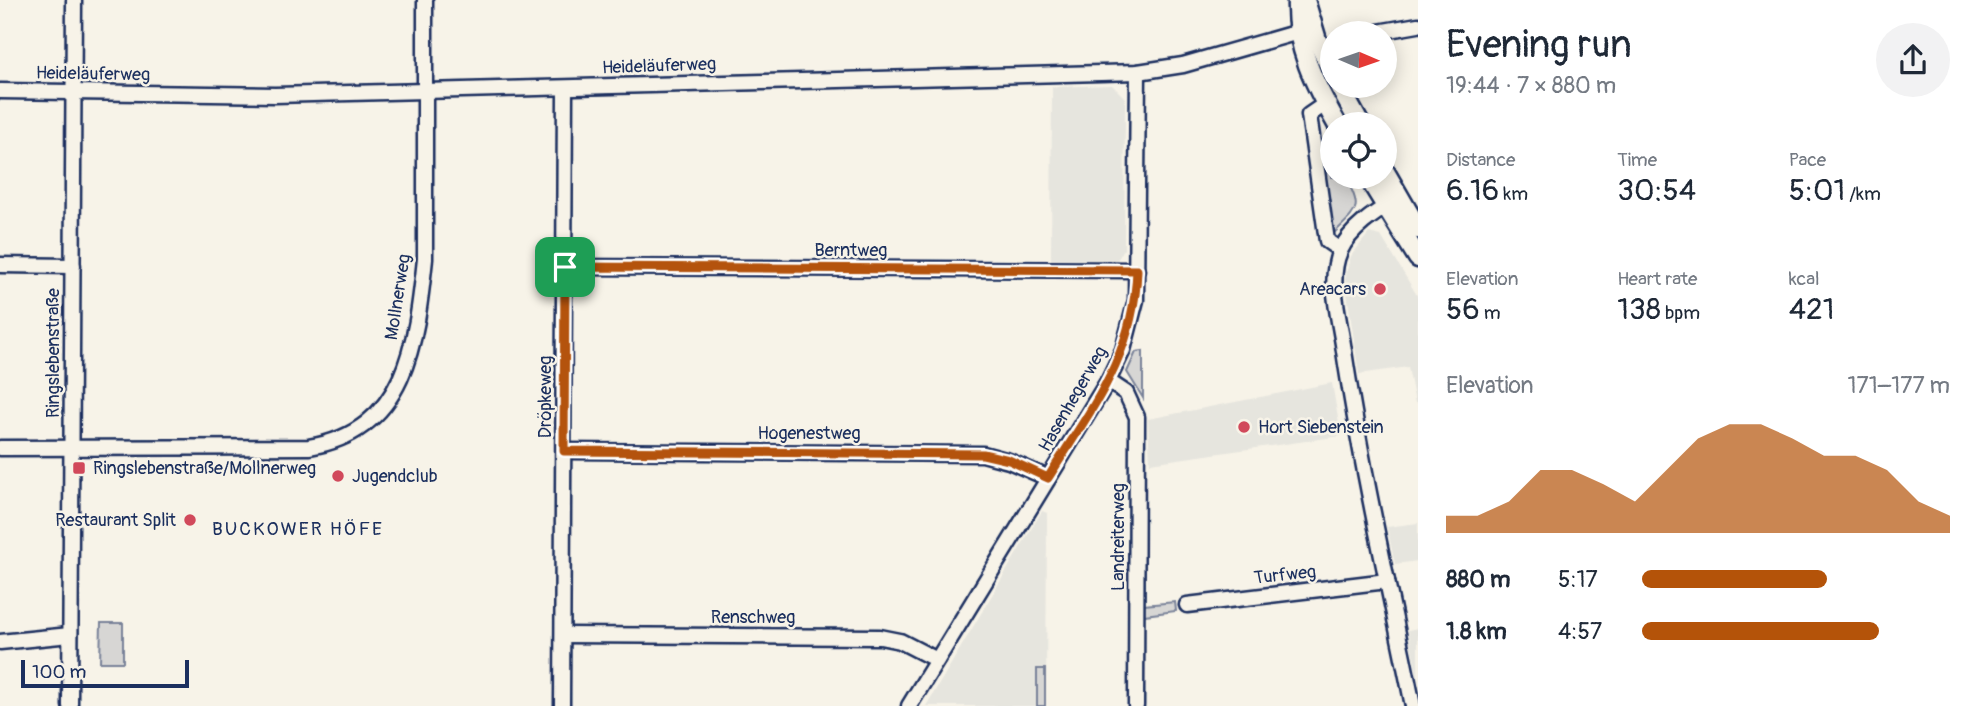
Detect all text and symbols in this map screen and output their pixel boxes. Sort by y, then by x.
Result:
north arrow [1320,21,1396,98]
map controls [1320,21,1397,189]
text: Evening run [1446,21,1632,69]
button: share [1876,23,1950,97]
street label: Heideläuferweg [602,53,716,79]
street label: Heideläuferweg [36,62,150,86]
text: 19:44 · 7 × 880 m [1446,71,1616,100]
button: locate [1320,112,1397,189]
text: Distance [1446,148,1515,172]
text: Time [1617,148,1657,172]
text: Pace [1789,148,1826,172]
text: 6.16 [1446,172,1499,209]
text: 30:54 [1617,172,1696,209]
text: 5:01 [1789,172,1845,209]
text: km [1499,182,1528,206]
text: /km [1845,182,1881,206]
pin [535,237,595,297]
street label: Berntweg [815,239,887,262]
icon: arrive [546,248,584,286]
street label: Mollnerweg [380,252,416,342]
text: Elevation [1446,267,1518,291]
text: Heart rate [1617,267,1697,291]
text: kcal [1789,267,1820,291]
place label: Areacars [1299,278,1366,301]
marker: Areacars [1372,281,1388,297]
street label: Ringslebenstraße [42,288,65,418]
text: 56 [1446,291,1480,328]
text: 138 [1617,291,1661,328]
text: 421 [1789,291,1835,328]
text: m [1480,301,1501,325]
text: bpm [1661,301,1700,325]
street label: Hasenhegerweg [1033,342,1113,456]
street label: Dröpkeweg [534,356,557,438]
text: Elevation [1446,371,1534,400]
text: 171–177 m [1848,371,1950,400]
place label: Hort Siebenstein [1258,416,1384,439]
marker: Hort Siebenstein [1236,419,1252,435]
street label: Hogenestweg [757,422,861,445]
place label: Ringslebenstraße/Mollnerweg [93,457,316,480]
marker: Ringslebenstraße/Mollnerweg [71,460,87,476]
place label: Jugendclub [352,465,438,488]
marker: Jugendclub [330,468,346,484]
street label: Landreiterweg [1107,483,1130,591]
place label: Restaurant Split [55,509,177,532]
marker: Restaurant Split [182,512,198,528]
district label: BUCKOWER HÖFE [212,517,384,541]
street label: Turfweg [1253,560,1317,590]
text: 880 m [1446,565,1510,594]
text: 5:17 [1558,565,1598,594]
street label: Renschweg [711,606,795,629]
text: 1.8 km [1446,617,1507,646]
text: 4:57 [1558,617,1602,646]
scale bar [21,657,189,689]
text: 100 m [32,660,86,684]

